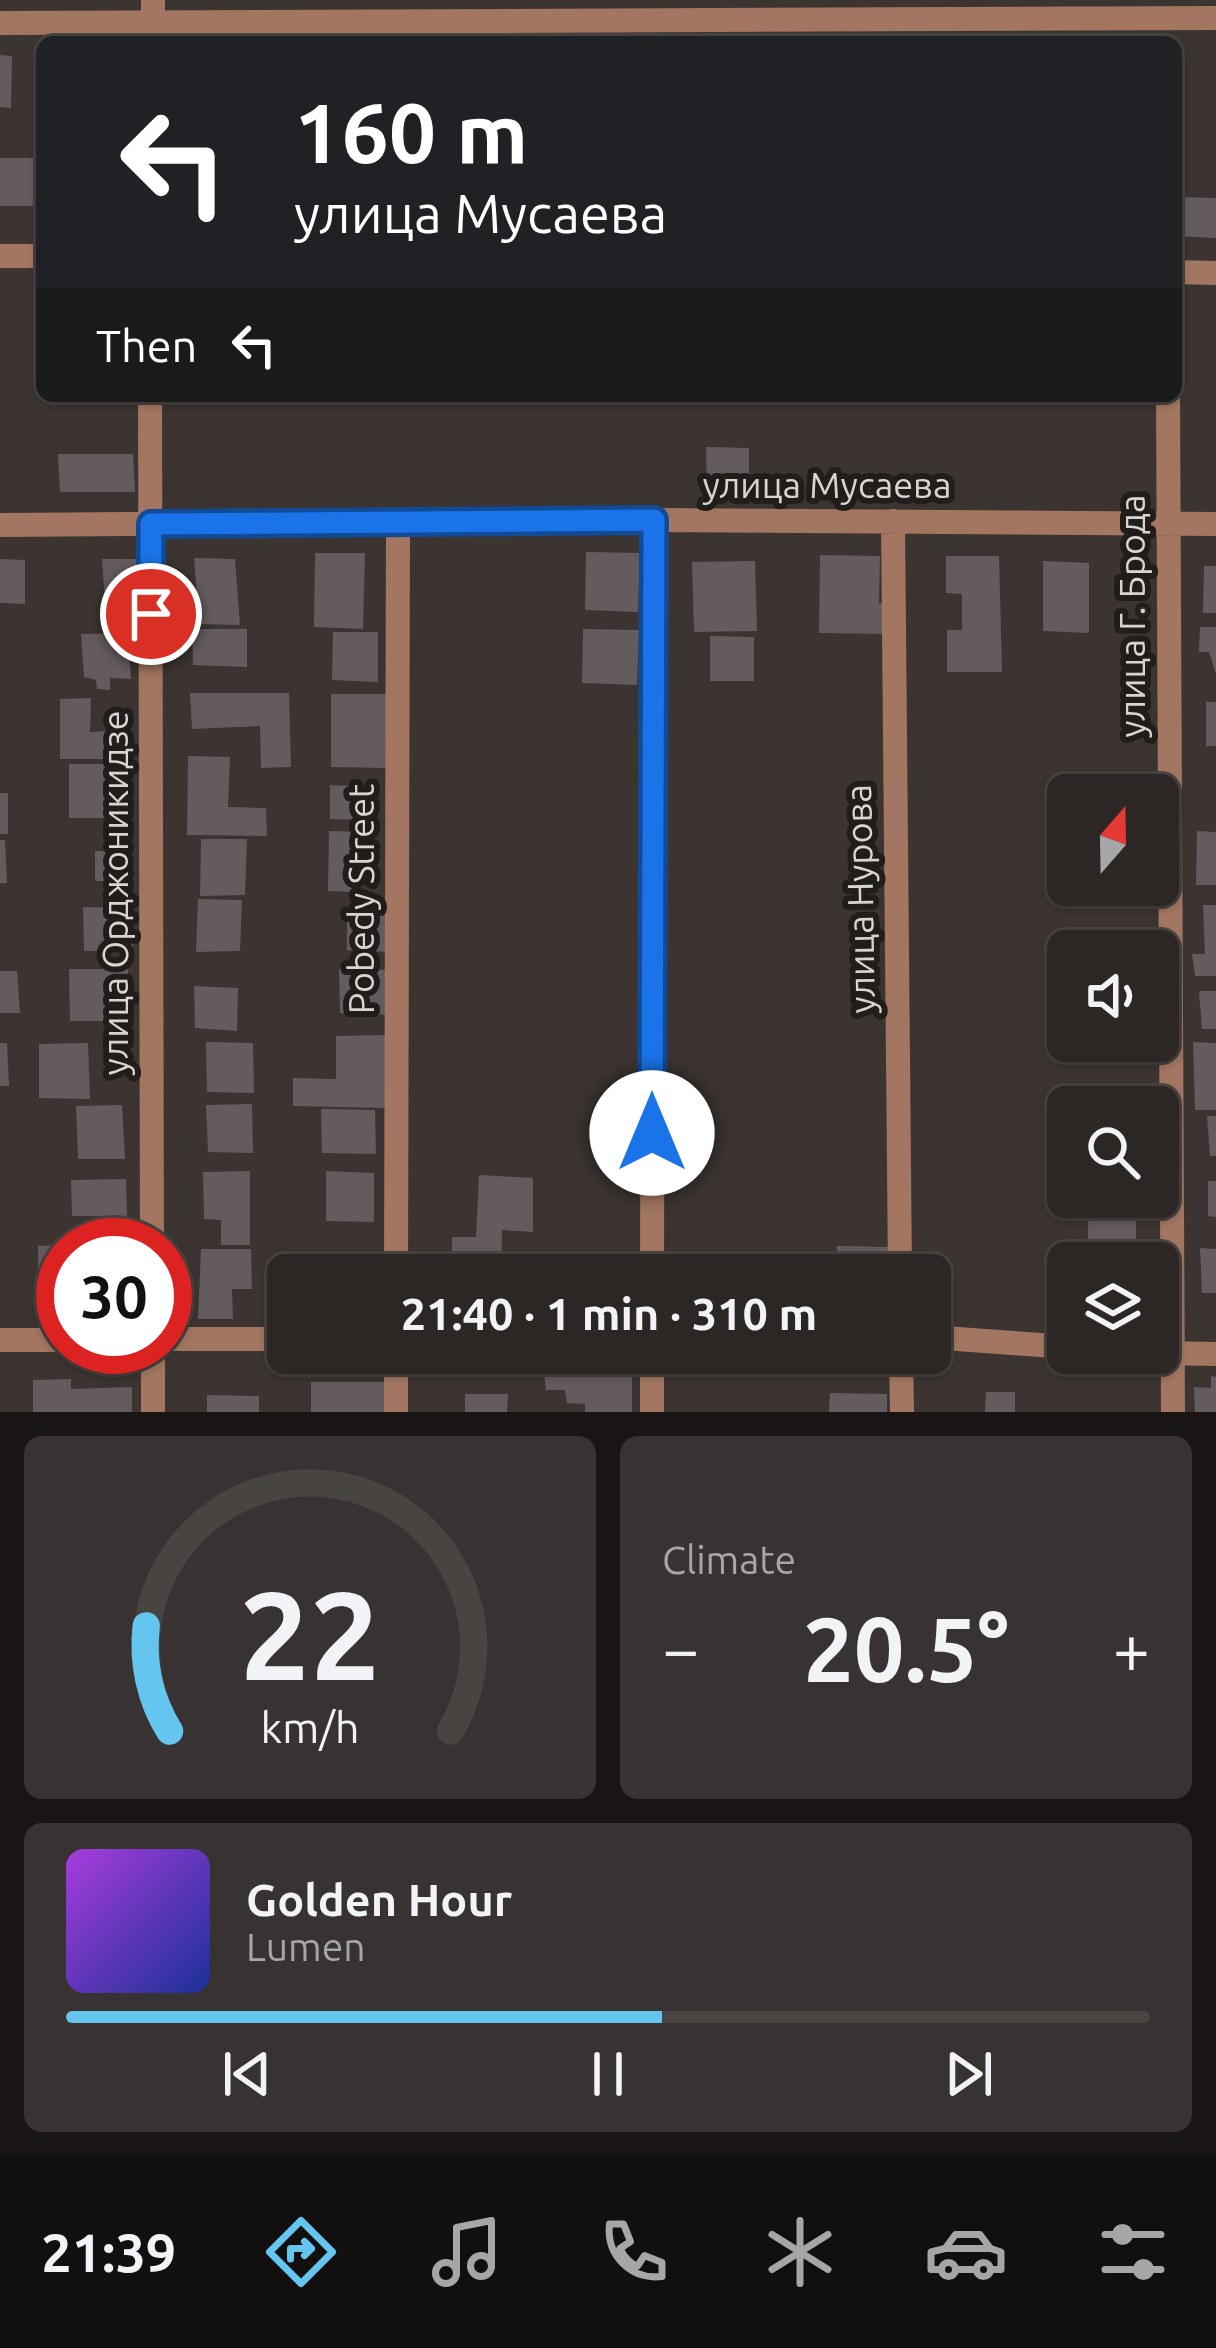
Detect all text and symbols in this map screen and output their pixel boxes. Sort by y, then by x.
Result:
icon: left [96,84,252,240]
text: 160 m [294,85,528,179]
text: улица Мусаева [294,183,667,243]
icon: left [221,312,287,378]
text: Then [96,320,197,371]
street label: улица Мусаева [703,464,951,505]
street label: улица Г. Брода [1111,494,1152,738]
pin [100,563,202,665]
icon: arrive [118,581,184,647]
street label: улица Орджоникидзе [94,710,135,1076]
north arrow [1047,774,1179,906]
map controls [1047,774,1179,1374]
street label: Pobedy Street [340,784,381,1014]
street label: улица Нурова [837,784,882,1014]
button: sound [1047,930,1179,1062]
position arrow [589,1070,715,1196]
button: search [1047,1086,1179,1218]
speed limit sign: 30 [36,1218,192,1374]
button: layers [1047,1242,1179,1374]
text: 21:40 · 1 min · 310 m [401,1288,817,1339]
text: Climate [662,1538,796,1581]
text: 22 [240,1564,380,1704]
text: 20.5° [803,1598,1009,1699]
text: − [662,1611,699,1685]
text: + [1113,1611,1150,1685]
text: km/h [260,1702,360,1750]
text: Golden Hour [246,1874,512,1925]
text: Lumen [246,1925,366,1968]
icon: previous [214,2041,280,2107]
icon: pause [575,2041,641,2107]
icon: next [936,2041,1002,2107]
icon: directions [259,2210,343,2294]
icon: music [425,2210,509,2294]
icon: phone [592,2210,676,2294]
icon: climate [758,2210,842,2294]
icon: car [924,2210,1008,2294]
icon: filters [1091,2210,1175,2294]
text: 21:39 [41,2222,176,2282]

